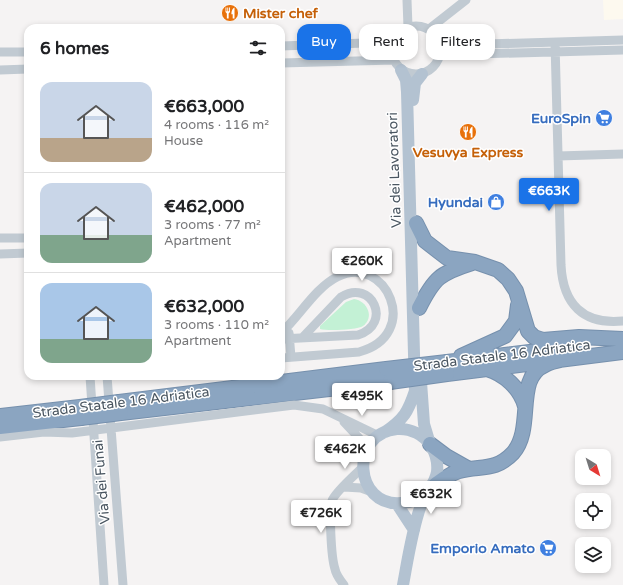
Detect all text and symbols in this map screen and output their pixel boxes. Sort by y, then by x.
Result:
restaurant icon: Mister chef [220,3,240,23]
place label: Mister chef [243,5,319,22]
chip: Buy [297,24,351,60]
chip: Rent [359,24,418,60]
chip: Filters [426,24,495,60]
icon: filters [247,37,269,59]
text: 6 homes [40,38,109,59]
text: €663,000 [164,96,244,117]
icon: home [72,98,120,146]
supermarket icon: EuroSpin [594,108,614,128]
place label: EuroSpin [531,110,591,127]
street label: Via dei Lavoratori [384,112,405,228]
text: 4 rooms · 116 m² [164,117,269,133]
restaurant icon: Vesuvya Express [458,122,478,142]
text: House [164,133,203,149]
place label: Vesuvya Express [413,144,523,161]
pin: €663K [521,178,577,212]
text: €663K [528,183,570,199]
shop icon: Hyundai [486,192,506,212]
place label: Hyundai [428,194,483,211]
text: €462,000 [164,196,244,217]
icon: home [72,199,120,247]
text: 3 rooms · 77 m² [164,217,261,233]
text: Apartment [164,233,231,249]
pin: €260K [334,248,390,282]
text: €260K [341,253,383,269]
text: €632,000 [164,296,244,317]
icon: home [72,299,120,347]
text: 3 rooms · 110 m² [164,317,269,333]
text: Apartment [164,333,231,349]
street label: Strada Statale 16 Adriatica [413,336,591,375]
street label: Strada Statale 16 Adriatica [32,383,210,422]
pin: €495K [334,383,390,417]
text: €495K [341,388,383,404]
pin: €462K [317,436,373,470]
street label: Via dei Funai [89,439,114,525]
text: €462K [324,441,366,457]
north arrow [575,449,611,485]
map controls [575,449,611,573]
pin: €632K [403,481,459,515]
text: €632K [410,486,452,502]
button: locate [575,493,611,529]
pin: €726K [293,500,349,534]
text: €726K [300,505,342,521]
button: layers [575,537,611,573]
supermarket icon: Emporio Amato [538,538,558,558]
place label: Emporio Amato [430,540,535,557]

